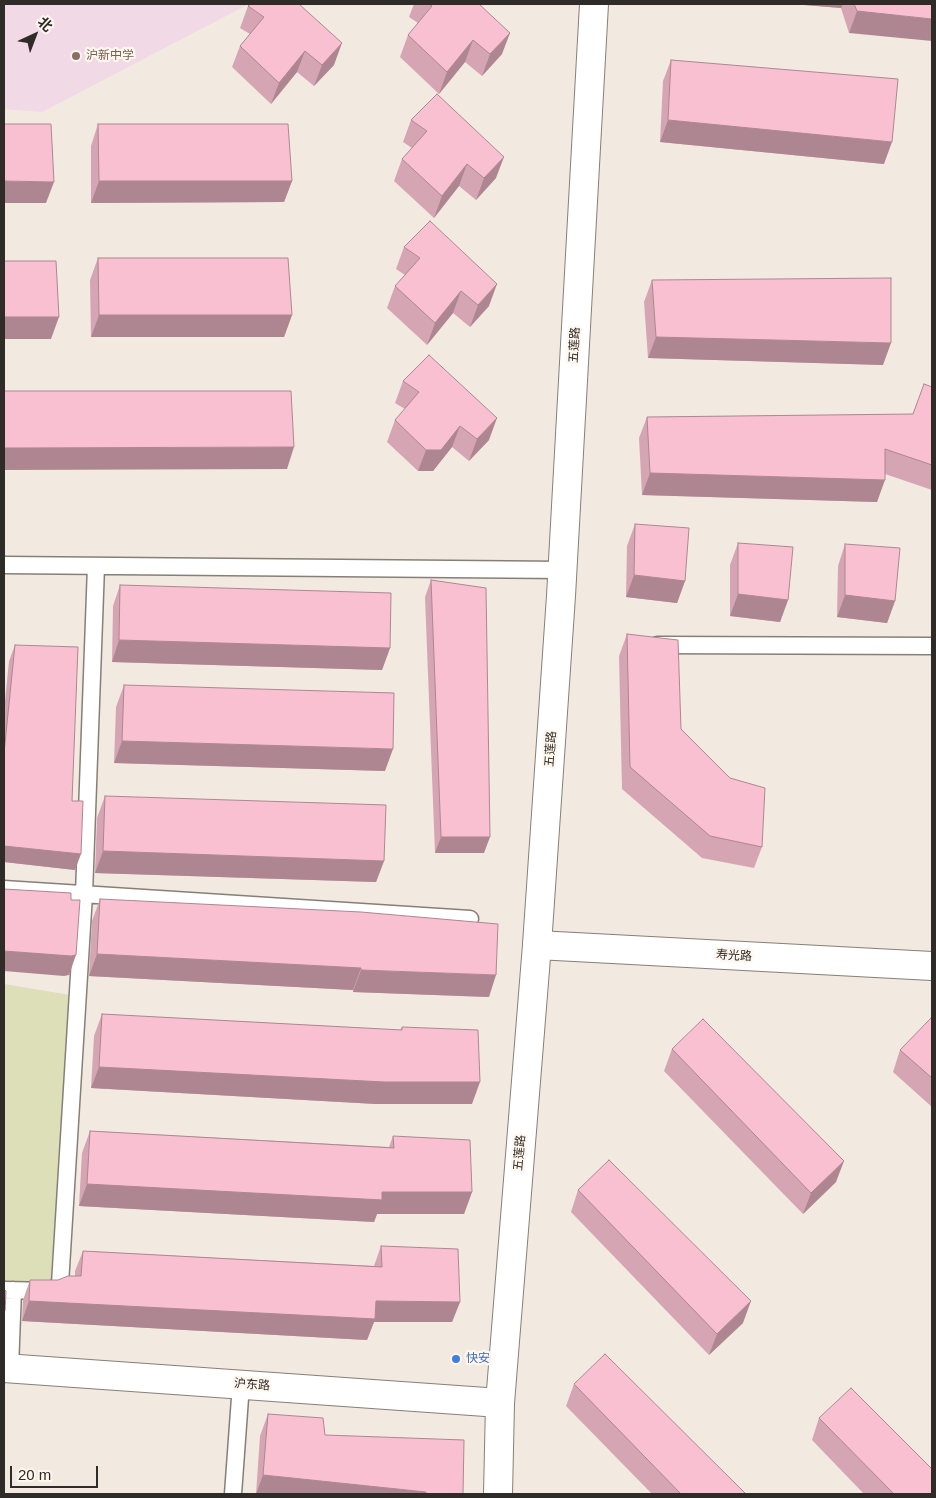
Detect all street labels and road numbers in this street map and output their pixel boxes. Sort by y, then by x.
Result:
street label: 五莲路 [567,327,583,363]
street label: 五莲路 [543,731,559,767]
street label: 寿光路 [716,948,752,964]
street label: 五莲路 [511,1134,529,1172]
street label: 沪东路 [234,1377,270,1393]

